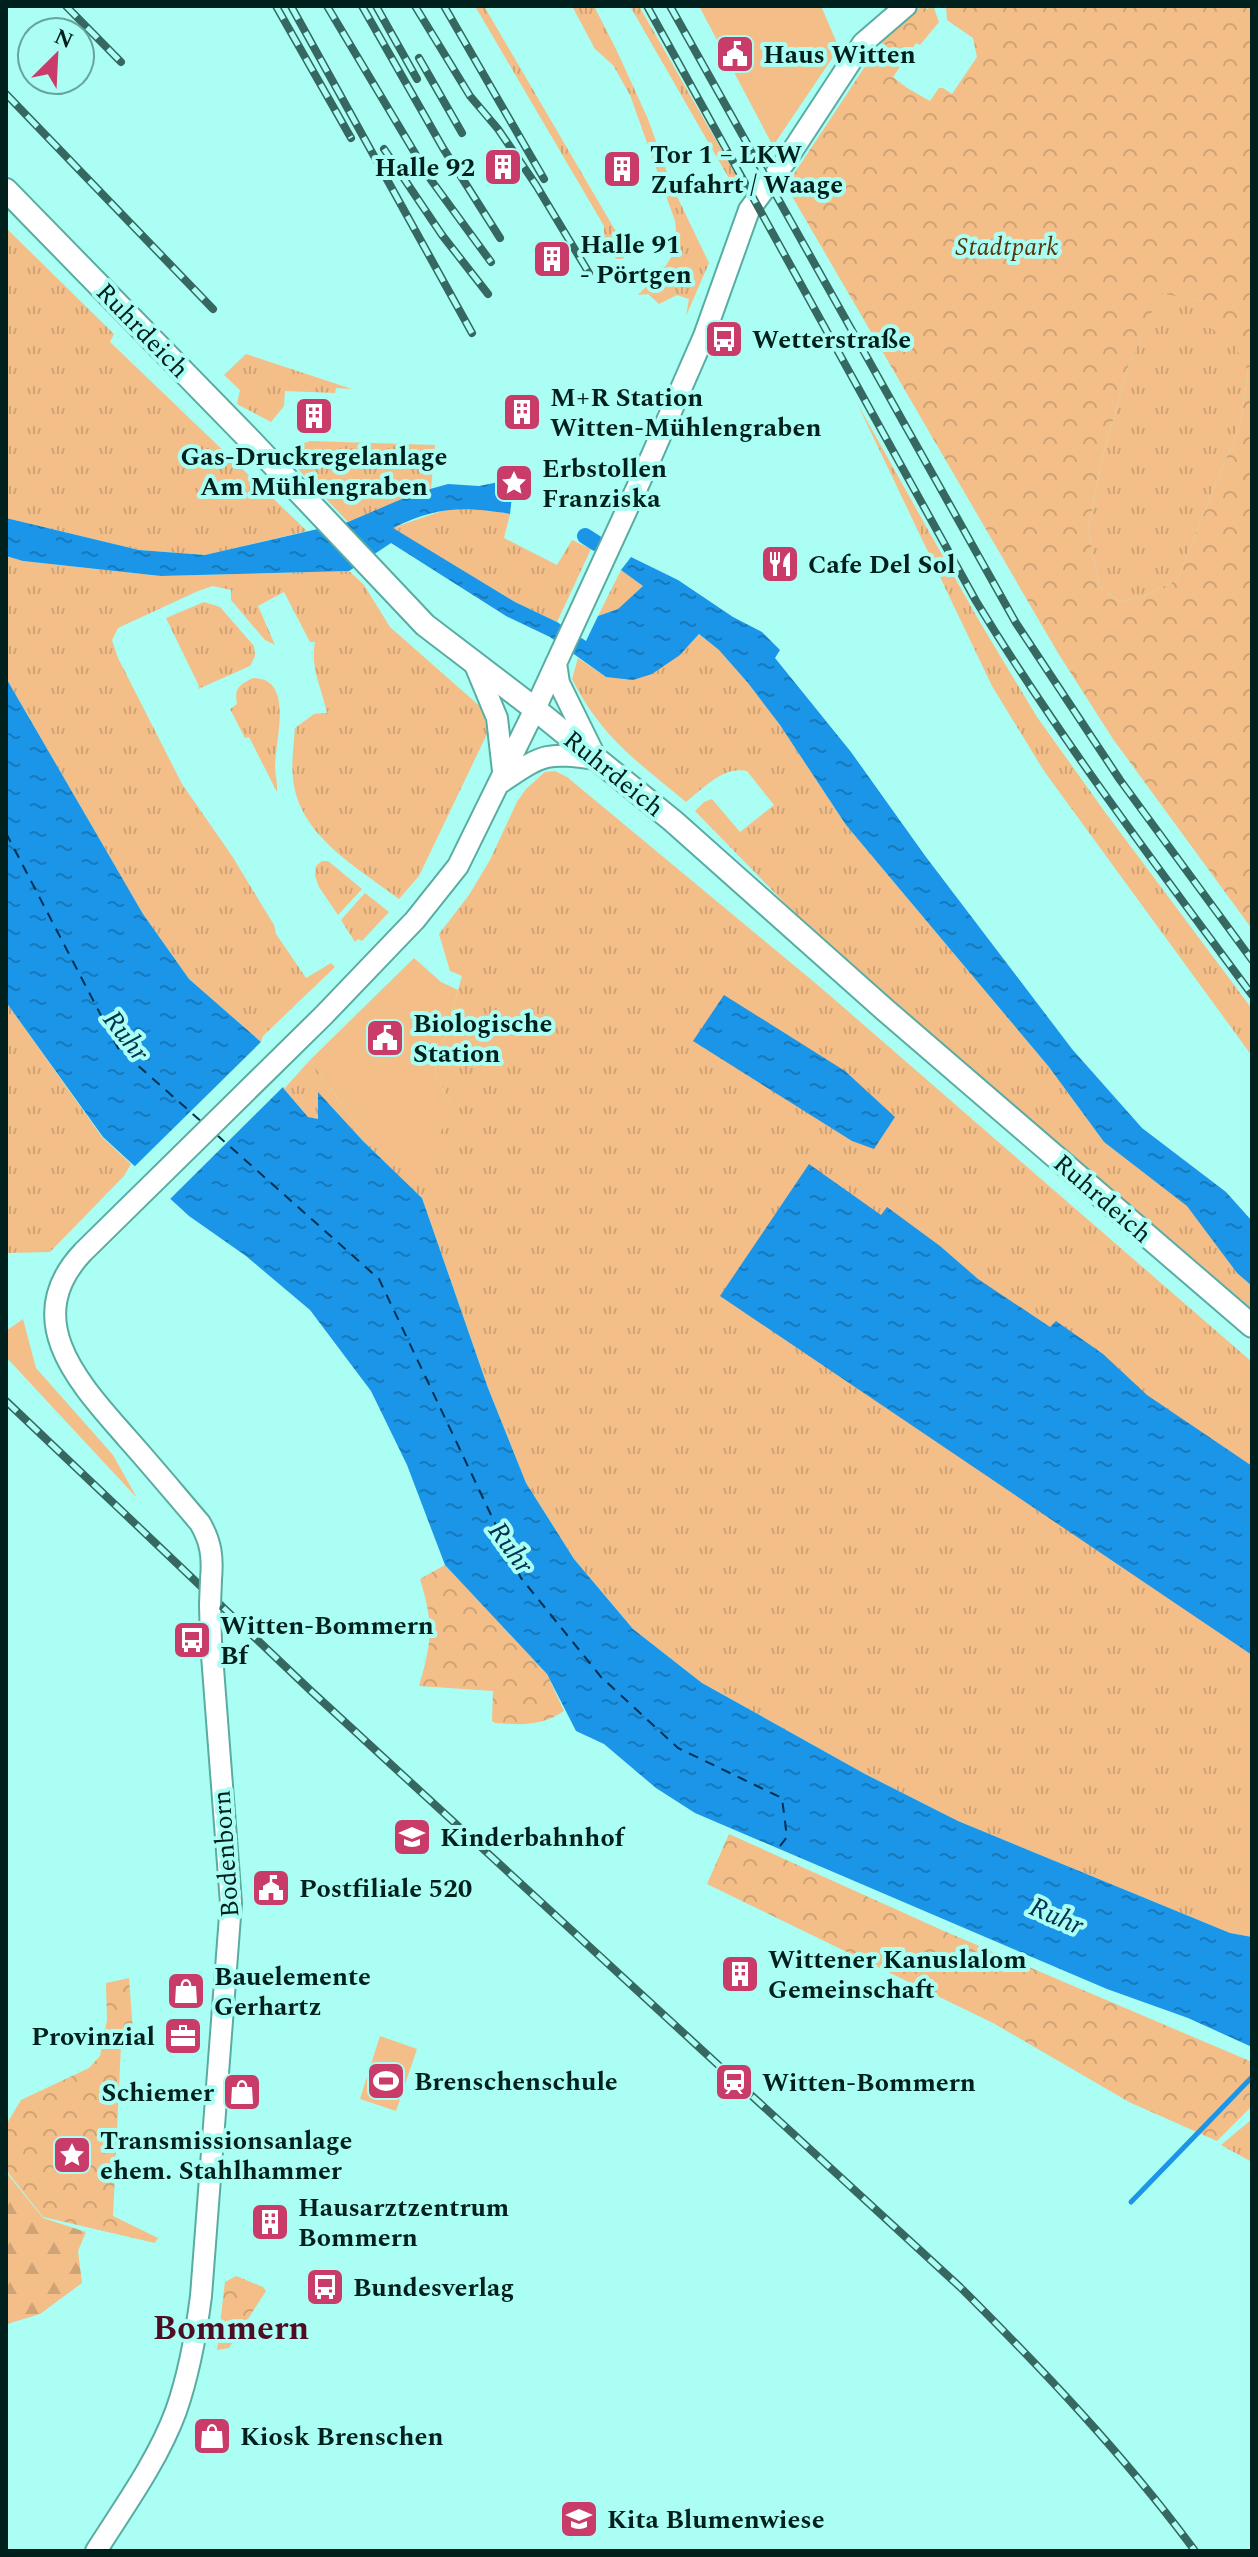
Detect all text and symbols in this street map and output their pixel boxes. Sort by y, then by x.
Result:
north arrow [16,16,96,96]
text: N [49,20,78,58]
public building icon: Haus Witten [714,33,756,75]
place label: Haus Witten [763,35,916,75]
place label: Tor 1 – LKW Zufahrt / Waage [650,135,843,205]
building icon: Halle 92 [482,146,524,188]
place label: Halle 92 [374,148,475,188]
building icon: Tor 1 – LKW Zufahrt / Waage [601,148,643,190]
place label: Halle 91 - Pörtgen [580,225,692,295]
park label: Stadtpark [956,227,1058,267]
building icon: Halle 91 - Pörtgen [531,238,573,280]
street label: Ruhrdeich [86,274,198,388]
bus stop icon: Wetterstraße [703,318,745,360]
place label: Wetterstraße [752,320,911,360]
place label: M+R Station Witten-Mühlengraben [550,378,822,448]
building icon: M+R Station Witten-Mühlengraben [501,391,543,433]
building icon: Gas-Druckregelanlage Am Mühlengraben [293,395,335,437]
place label: Gas-Druckregelanlage Am Mühlengraben [181,437,447,507]
place label: Erbstollen Franziska [542,449,667,519]
place icon: Erbstollen Franziska [493,462,535,504]
restaurant icon: Cafe Del Sol [759,543,801,585]
place label: Cafe Del Sol [808,545,955,585]
street label: Ruhrdeich [554,720,673,827]
water label: Ruhr [92,1001,160,1071]
place label: Biologische Station [413,1004,552,1074]
public building icon: Biologische Station [364,1017,406,1059]
street label: Ruhrdeich [1044,1144,1161,1253]
water label: Ruhr [477,1513,545,1583]
place label: Witten-Bommern Bf [220,1606,434,1676]
bus stop icon: Witten-Bommern Bf [171,1619,213,1661]
street label: Bodenborn [202,1789,250,1919]
school or university icon: Kinderbahnhof [391,1816,433,1858]
place label: Kinderbahnhof [440,1818,625,1858]
public building icon: Postfiliale 520 [250,1867,292,1909]
place label: Postfiliale 520 [299,1869,472,1909]
water label: Ruhr [1022,1886,1091,1947]
place label: Wittener Kanuslalom Gemeinschaft [768,1940,1027,2010]
building icon: Wittener Kanuslalom Gemeinschaft [719,1953,761,1995]
place label: Bauelemente Gerhartz [214,1957,371,2027]
shop icon: Bauelemente Gerhartz [165,1970,207,2012]
office icon: Provinzial [162,2015,204,2057]
place label: Provinzial [31,2017,155,2057]
sports icon: Brenschenschule [365,2060,407,2102]
station icon: Witten-Bommern [713,2061,755,2103]
place label: Brenschenschule [414,2062,618,2102]
place label: Witten-Bommern [762,2063,976,2103]
shop icon: Schiemer [221,2071,263,2113]
place label: Schiemer [101,2073,215,2113]
place label: Transmissionsanlage ehem. Stahlhammer [100,2121,353,2191]
place icon: Transmissionsanlage ehem. Stahlhammer [51,2134,93,2176]
place label: Hausarztzentrum Bommern [298,2188,509,2258]
building icon: Hausarztzentrum Bommern [249,2201,291,2243]
bus stop icon: Bundesverlag [304,2266,346,2308]
place label: Bundesverlag [353,2268,514,2308]
district label: Bommern [153,2303,309,2355]
shop icon: Kiosk Brenschen [191,2415,233,2457]
place label: Kiosk Brenschen [240,2417,443,2457]
school or university icon: Kita Blumenwiese [558,2498,600,2540]
place label: Kita Blumenwiese [607,2500,825,2540]

